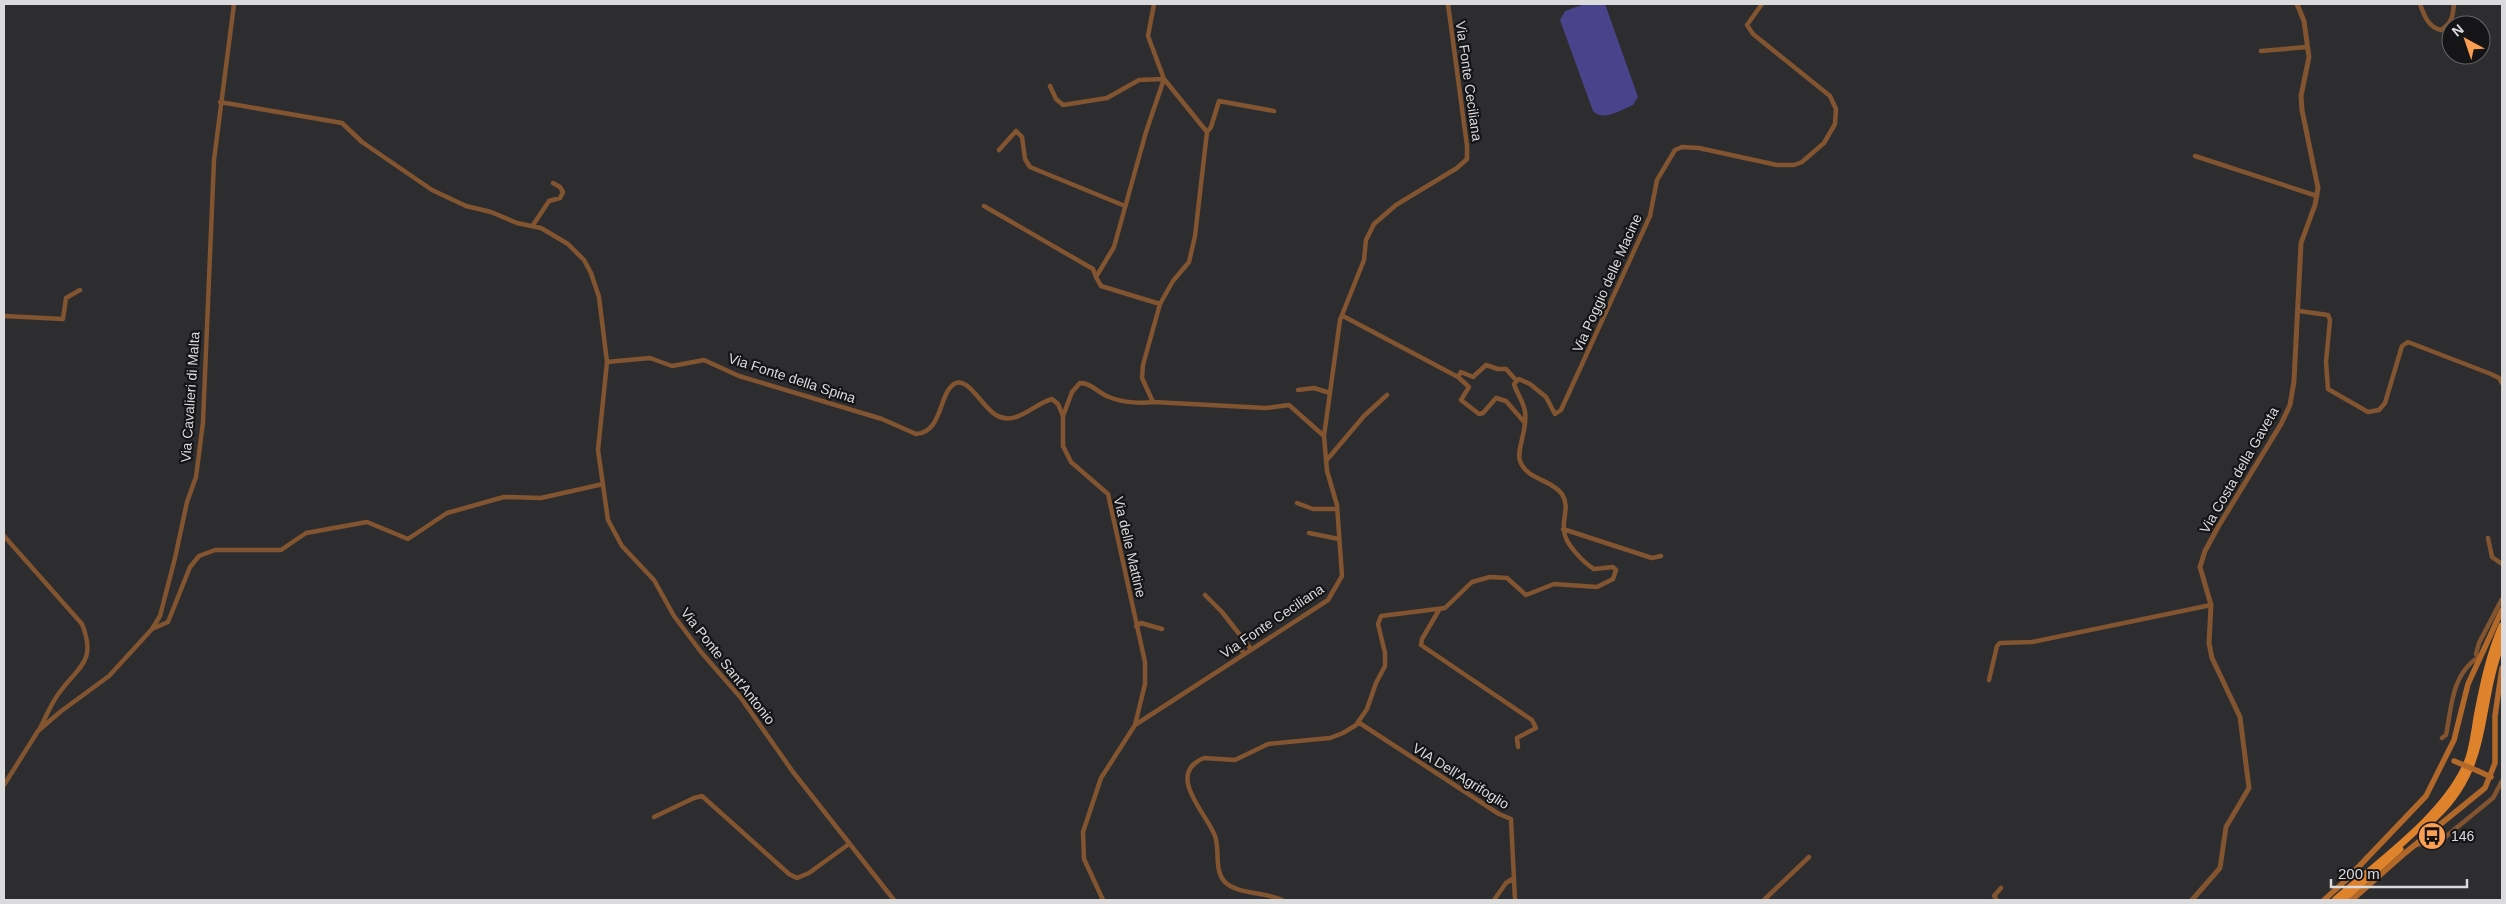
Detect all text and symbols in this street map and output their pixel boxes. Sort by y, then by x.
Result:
north arrow [2441,15,2491,65]
street label: Via Fonte Ceciliana [1453,20,1485,142]
text: N [2449,21,2467,39]
street label: Via Poggio delle Macine [1569,211,1645,355]
street label: Via Cavalieri di Malta [177,331,203,463]
street label: Via Fonte della Spina [726,350,858,406]
street label: Via Costa della Gaveta [2196,404,2282,536]
street label: Via delle Mattine [1111,495,1149,599]
street label: Via Fonte Ceciliana [1217,580,1327,662]
street label: Via Ponte Sant'Antonio [678,605,779,728]
street label: VIA Dell'Agrifoglio [1410,740,1512,812]
bus stop icon: 146 [2417,821,2447,851]
place label: 146 [2451,828,2475,844]
scale bar [2331,856,2467,888]
text: 200 m [2338,865,2380,882]

